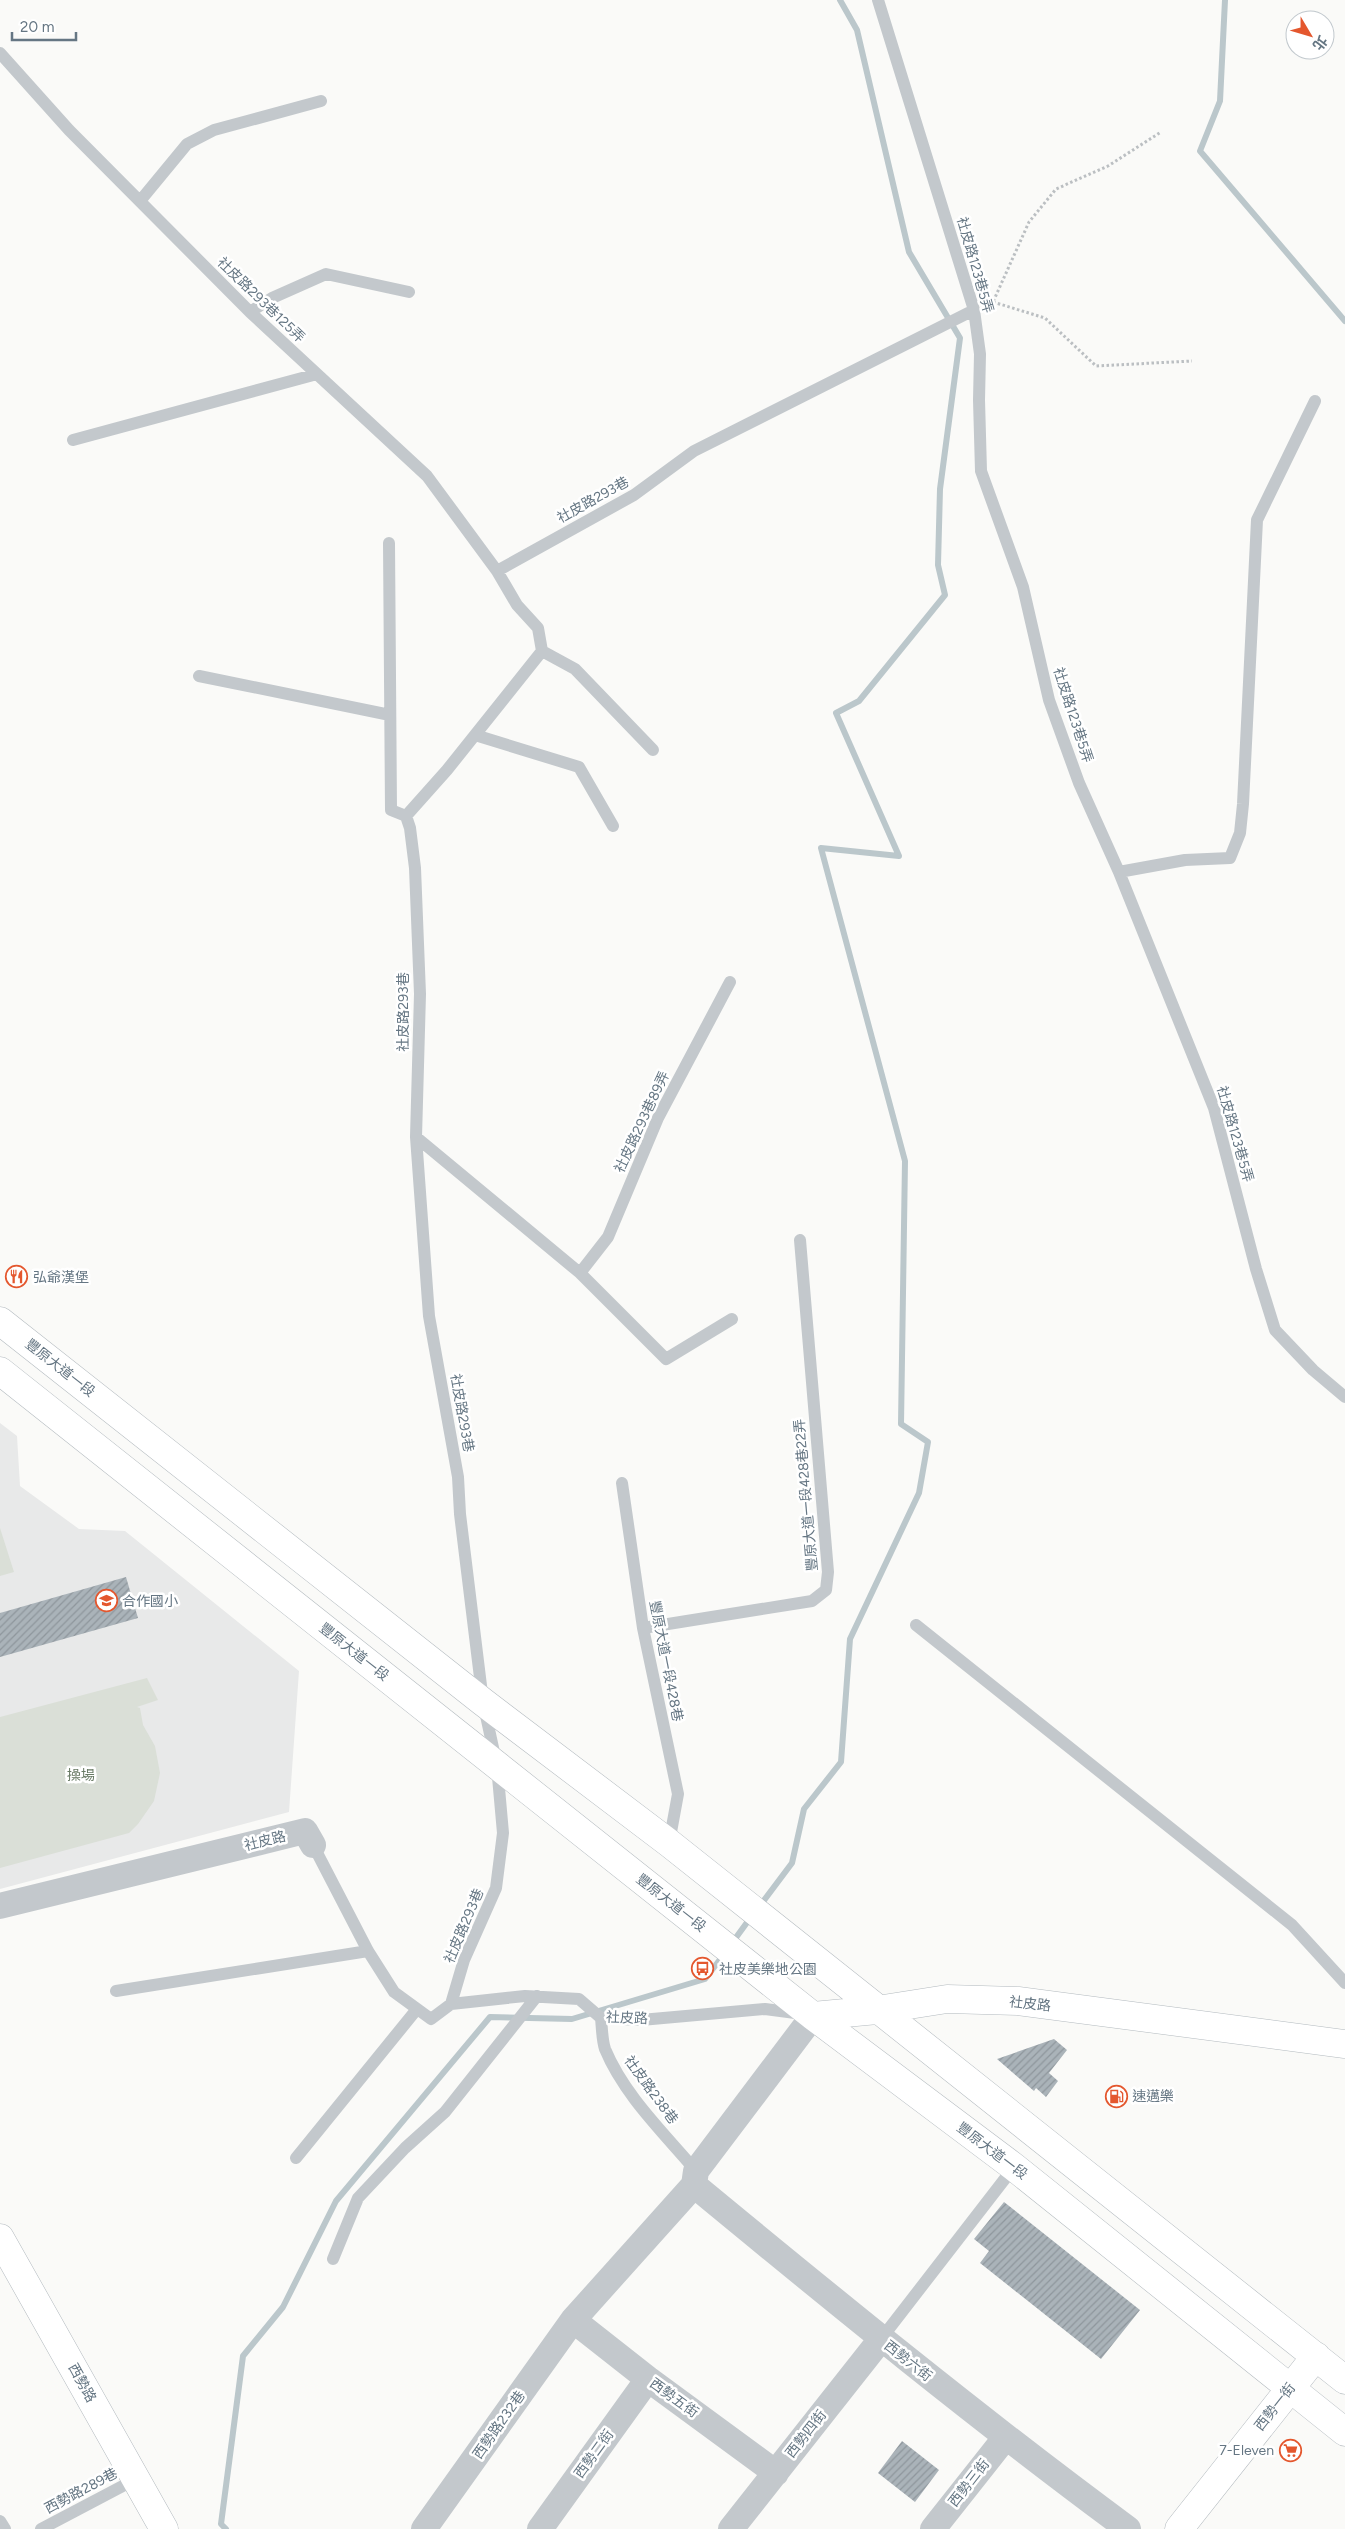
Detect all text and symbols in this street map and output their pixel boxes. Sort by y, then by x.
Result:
scale bar [12,10,76,42]
north arrow [1285,10,1335,60]
text: 20 m [20,18,54,36]
text: 北 [1309,32,1331,53]
street label: 社皮路123巷5弄 [953,215,997,315]
street label: 社皮路293巷125弄 [214,254,308,346]
street label: 社皮路293巷 [554,473,632,527]
street label: 社皮路123巷5弄 [1050,665,1096,765]
street label: 社皮路293巷 [395,972,412,1052]
street label: 社皮路293巷89弄 [611,1069,673,1175]
street label: 社皮路123巷5弄 [1213,1084,1257,1184]
restaurant icon: 弘爺漢堡 [5,1265,29,1289]
place label: 弘爺漢堡 [33,1269,89,1286]
street label: 豐原大道一段 [22,1335,98,1401]
street label: 社皮路293巷 [447,1372,477,1454]
street label: 豐原大道一段428巷22弄 [791,1418,821,1572]
school or university icon: 合作國小 [94,1589,118,1613]
place label: 合作國小 [122,1593,178,1610]
street label: 豐原大道一段428巷 [646,1599,686,1723]
street label: 豐原大道一段 [316,1619,392,1685]
park label: 操場 [67,1767,95,1784]
street label: 社皮路 [243,1828,287,1854]
street label: 豐原大道一段 [633,1870,709,1936]
street label: 社皮路293巷 [441,1886,487,1966]
bus stop icon: 社皮美樂地公園 [691,1957,715,1981]
place label: 社皮美樂地公園 [719,1961,817,1978]
street label: 社皮路 [1008,1993,1052,2015]
street label: 社皮路 [606,2009,648,2027]
street label: 社皮路238巷 [621,2053,681,2127]
fuel station icon: 速邁樂 [1104,2084,1128,2108]
place label: 速邁樂 [1132,2088,1174,2105]
street label: 豐原大道一段 [953,2119,1031,2183]
street label: 西勢六街 [881,2337,935,2385]
street label: 西勢路 [64,2361,100,2405]
street label: 西勢五街 [646,2375,702,2421]
street label: 西勢一街 [1251,2380,1299,2434]
street label: 西勢路232巷 [469,2388,529,2462]
street label: 西勢四街 [782,2407,830,2461]
street label: 西勢二街 [571,2426,617,2482]
supermarket icon: 7-Eleven [1278,2438,1302,2462]
place label: 7-Eleven [1219,2442,1274,2459]
street label: 西勢三街 [945,2456,993,2510]
street label: 西勢路289巷 [42,2465,120,2517]

